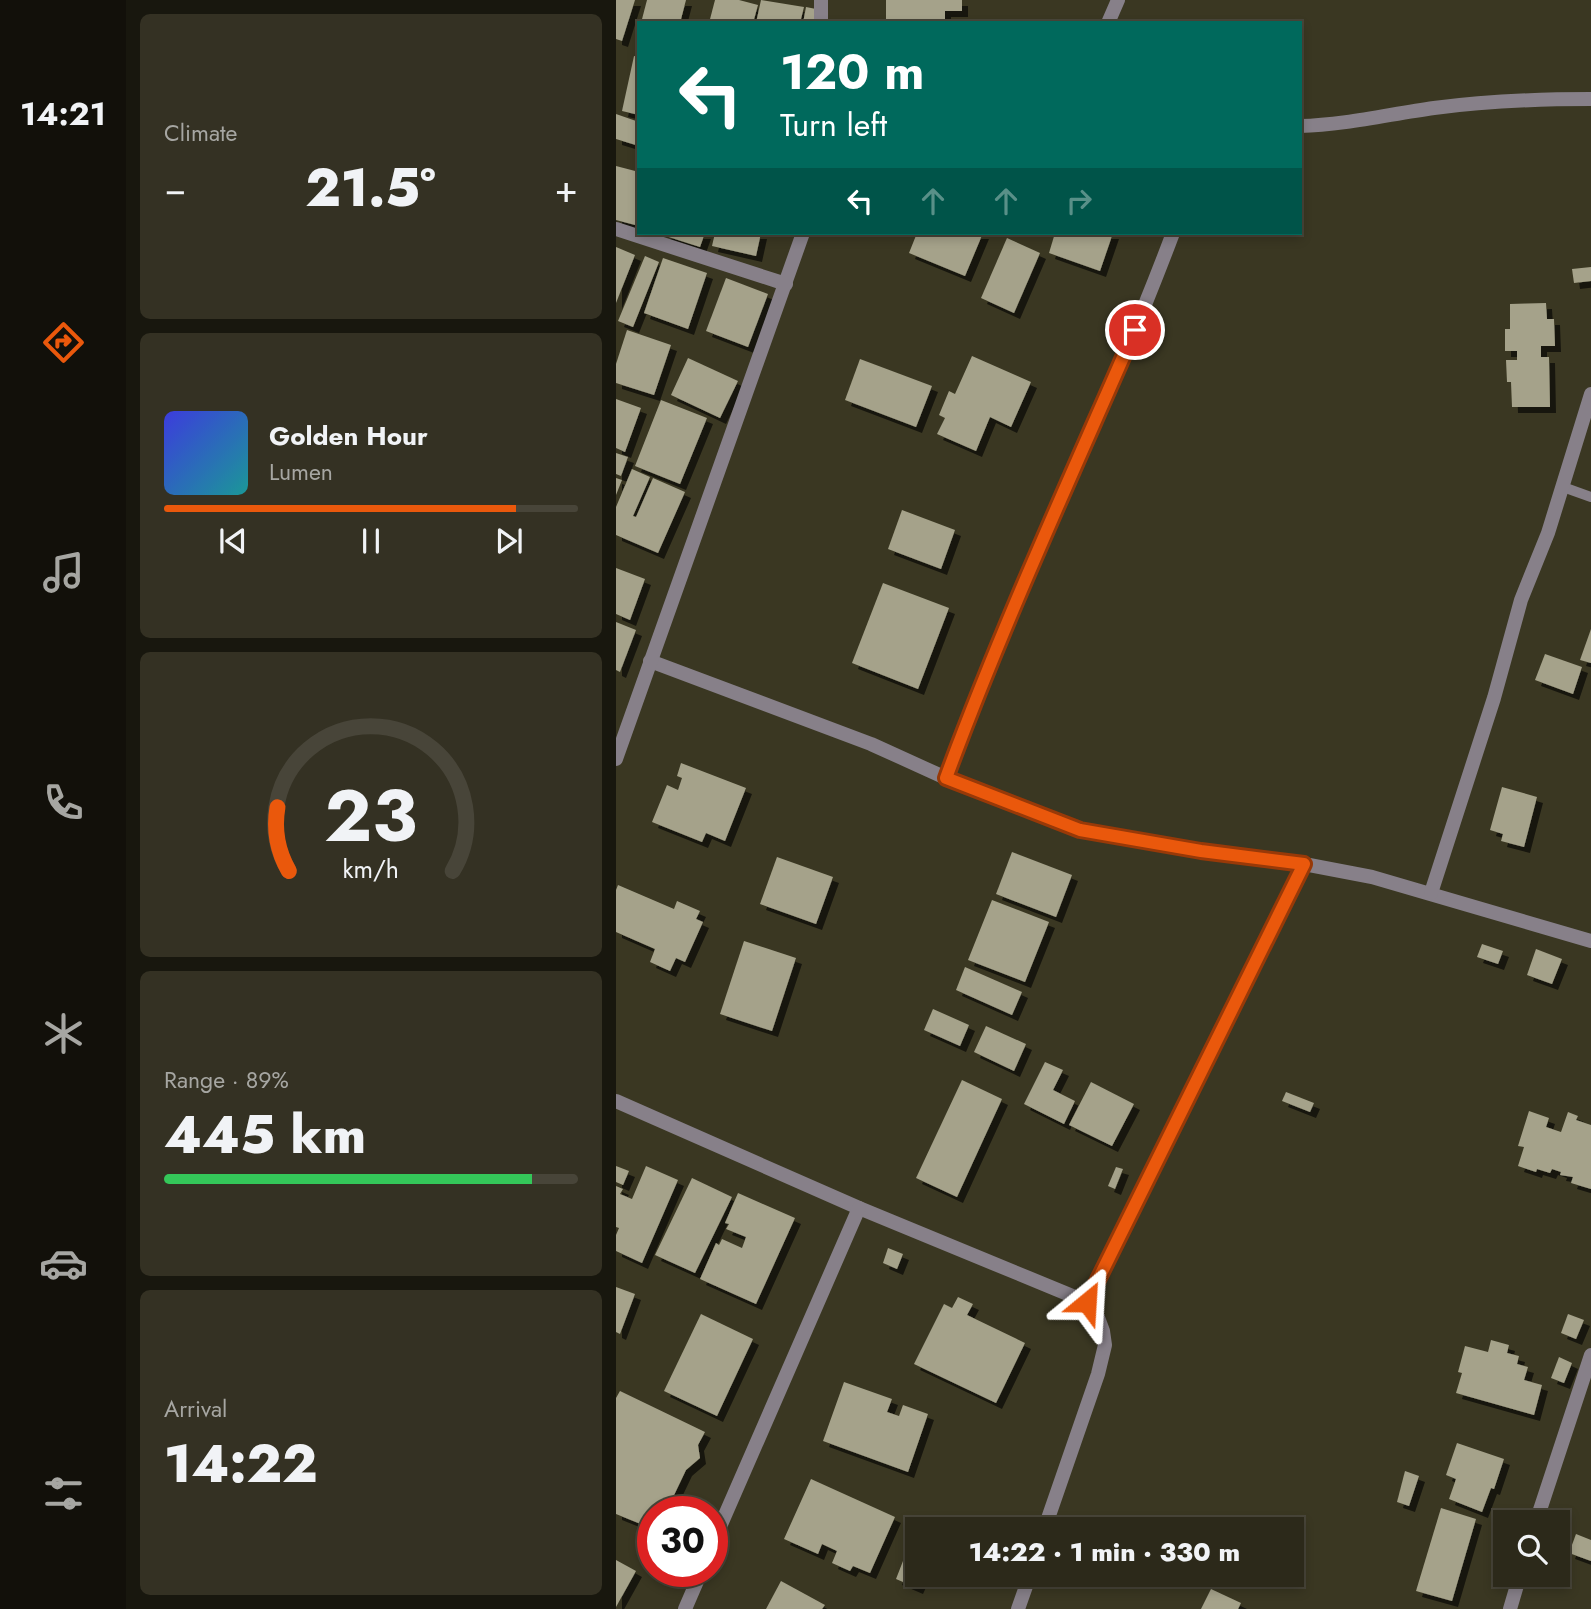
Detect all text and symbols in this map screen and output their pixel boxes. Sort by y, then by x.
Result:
text: 120 m [780,37,924,107]
icon: left [665,49,756,140]
text: 14:21 [20,91,106,137]
text: Turn left [780,102,887,148]
text: Climate [164,116,237,150]
text: 21.5° [305,150,436,226]
text: − [164,161,186,216]
text: + [555,161,578,216]
icon: left [841,182,879,220]
icon: ahead [914,182,952,220]
icon: ahead [987,182,1025,220]
icon: right [1060,182,1098,220]
pin [1105,300,1165,360]
icon: arrive [1116,311,1154,349]
icon: directions [39,318,88,367]
text: Golden Hour [269,417,428,455]
text: Lumen [269,455,333,489]
icon: previous [214,522,252,560]
icon: pause [352,522,390,560]
icon: next [490,522,528,560]
icon: music [39,548,88,597]
text: 23 [325,763,417,868]
icon: phone [39,778,88,827]
text: km/h [343,850,399,886]
icon: climate [39,1009,88,1058]
text: Range · 89% [164,1063,289,1097]
text: 445 km [164,1097,366,1173]
icon: car [39,1239,88,1288]
position arrow [1050,1265,1124,1339]
text: Arrival [164,1392,227,1426]
text: 14:22 [164,1426,318,1502]
icon: filters [39,1469,88,1518]
speed limit sign: 30 [637,1496,728,1587]
map controls [1493,1510,1570,1587]
button: search [1493,1510,1570,1587]
text: 14:22 · 1 min · 330 m [969,1533,1240,1571]

